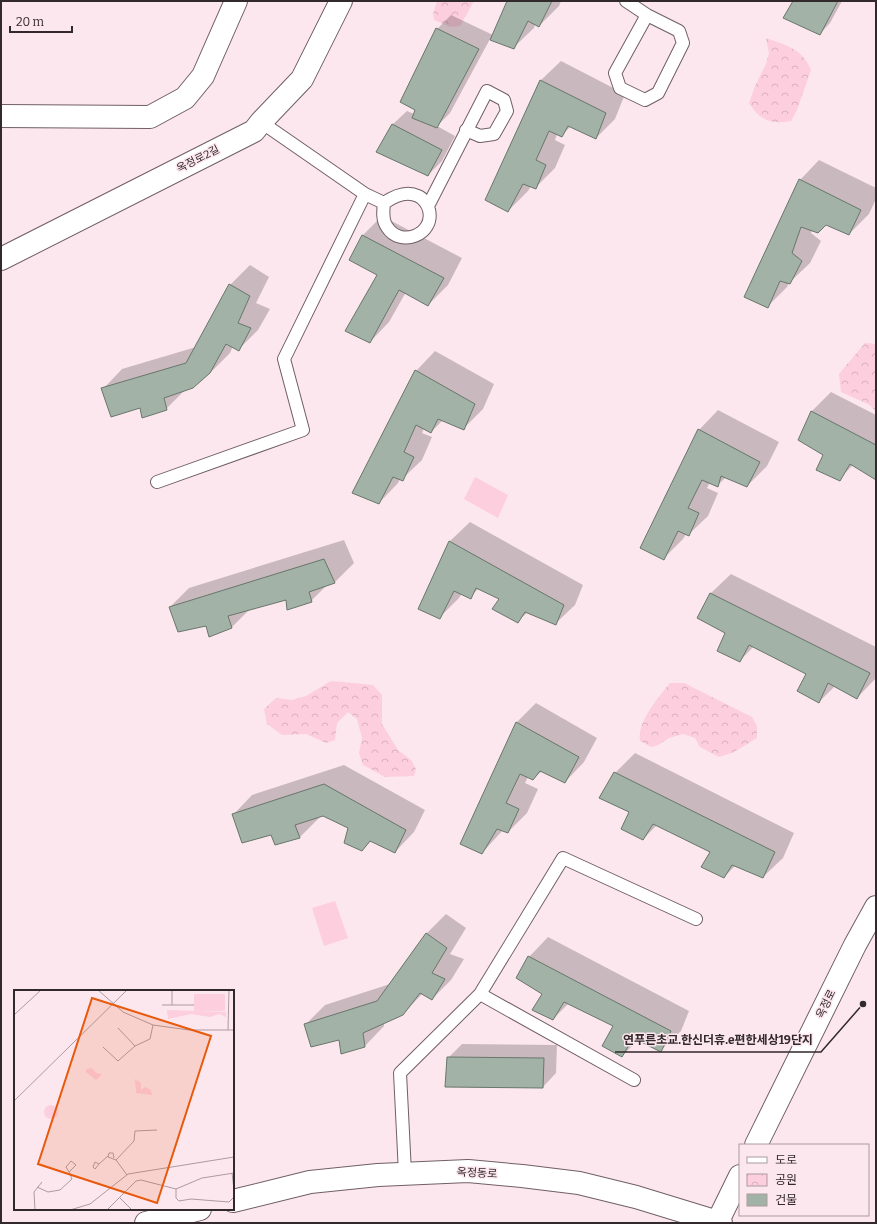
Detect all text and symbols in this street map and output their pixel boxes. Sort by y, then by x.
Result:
scale bar [10,8,72,34]
text: 20 m [16,15,45,29]
street label: 옥정로2길 [174,143,222,175]
street label: 옥정로 [814,988,838,1020]
inset map [14,990,234,1210]
callout: 연푸른초교.한신더휴.e편한세상19단지 [615,1028,821,1052]
text: 연푸른초교.한신더휴.e편한세상19단지 [623,1033,813,1047]
legend [739,1144,869,1216]
text: 도로 [775,1153,797,1167]
street label: 옥정동로 [456,1165,498,1181]
text: 공원 [775,1173,797,1187]
text: 건물 [775,1193,797,1207]

